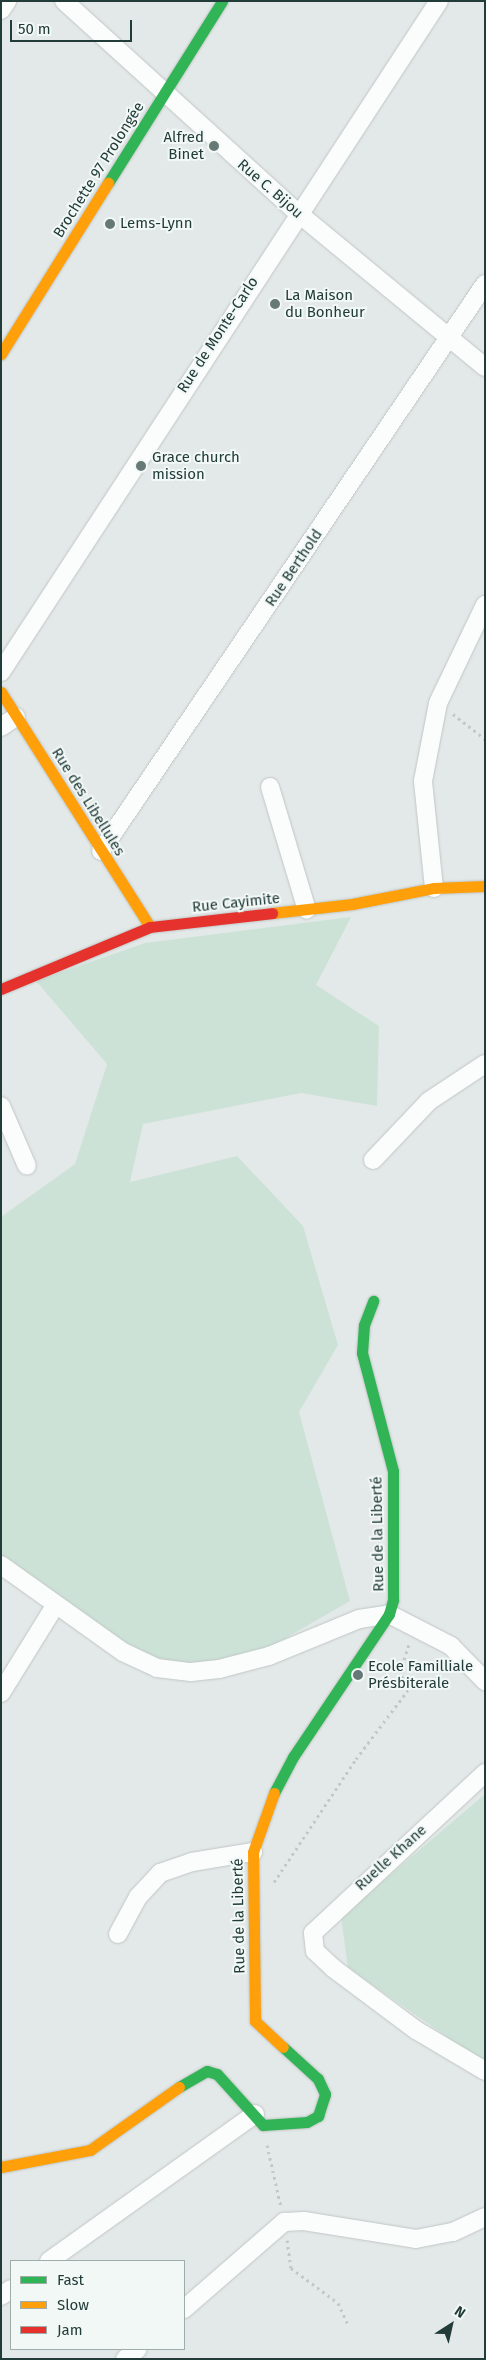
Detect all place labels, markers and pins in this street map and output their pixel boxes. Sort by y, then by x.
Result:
place label: Alfred Binet [164,128,204,163]
marker: Alfred Binet [208,140,220,152]
place label: Lems-Lynn [120,215,192,233]
marker: Lems-Lynn [104,218,116,230]
place label: La Maison du Bonheur [285,286,365,321]
marker: La Maison du Bonheur [269,298,281,310]
place label: Grace church mission [152,448,240,483]
marker: Grace church mission [134,459,148,473]
place label: Ecole Familliale Présbiterale [368,1657,473,1692]
marker: Ecole Familliale Présbiterale [352,1669,364,1681]

